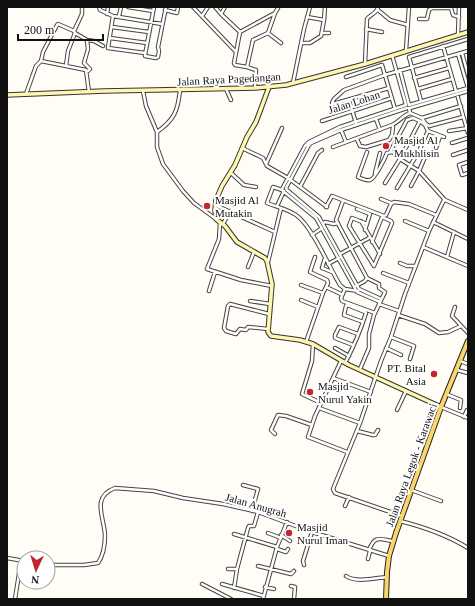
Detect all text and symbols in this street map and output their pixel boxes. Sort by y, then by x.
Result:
scale bar [18,16,103,42]
text: 200 m [24,23,55,37]
street label: Jalan Raya Pagedangan [177,70,282,88]
street label: Jalan Lohan [327,88,382,116]
place label: Masjid Al Mukhlisin [394,134,440,159]
marker: Masjid Al Mukhlisin [381,141,391,151]
place label: Masjid Al Mutakin [215,194,259,219]
marker: Masjid Al Mutakin [202,201,212,211]
place label: PT. Bital Asia [387,362,426,387]
marker: PT. Bital Asia [429,369,439,379]
place label: Masjid Nurul Yakin [318,380,372,405]
marker: Masjid Nurul Yakin [305,387,315,397]
street label: Jalan Raya Legok - Karawaci [383,402,439,528]
street label: Jalan Anugrah [224,491,289,520]
place label: Masjid Nurul Iman [297,521,349,546]
marker: Masjid Nurul Iman [284,528,294,538]
north arrow [16,550,56,590]
text: N [31,574,40,586]

